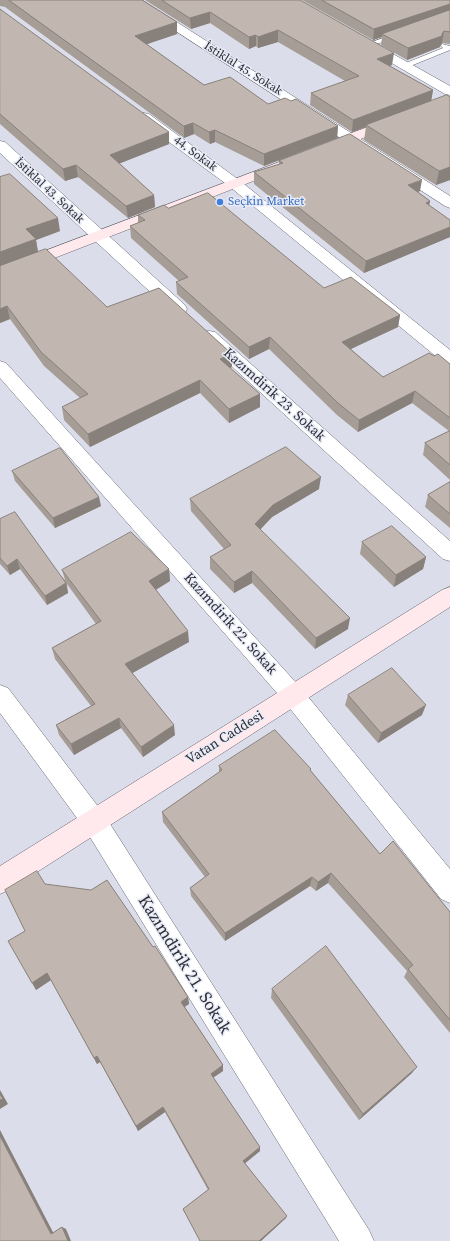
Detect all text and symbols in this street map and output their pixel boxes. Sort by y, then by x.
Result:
street label: İstiklal 45. Sokak [201,39,285,99]
street label: 44. Sokak [170,133,220,175]
street label: İstiklal 43. Sokak [11,155,87,227]
place label: Seçkin Market [228,195,304,209]
marker: Seçkin Market [215,197,225,207]
street label: Kazımdirik 23. Sokak [220,345,328,445]
street label: Kazımdirik 22. Sokak [180,570,280,678]
street label: Vatan Caddesi [183,708,267,768]
street label: Kazımdirik 21. Sokak [133,892,235,1038]

